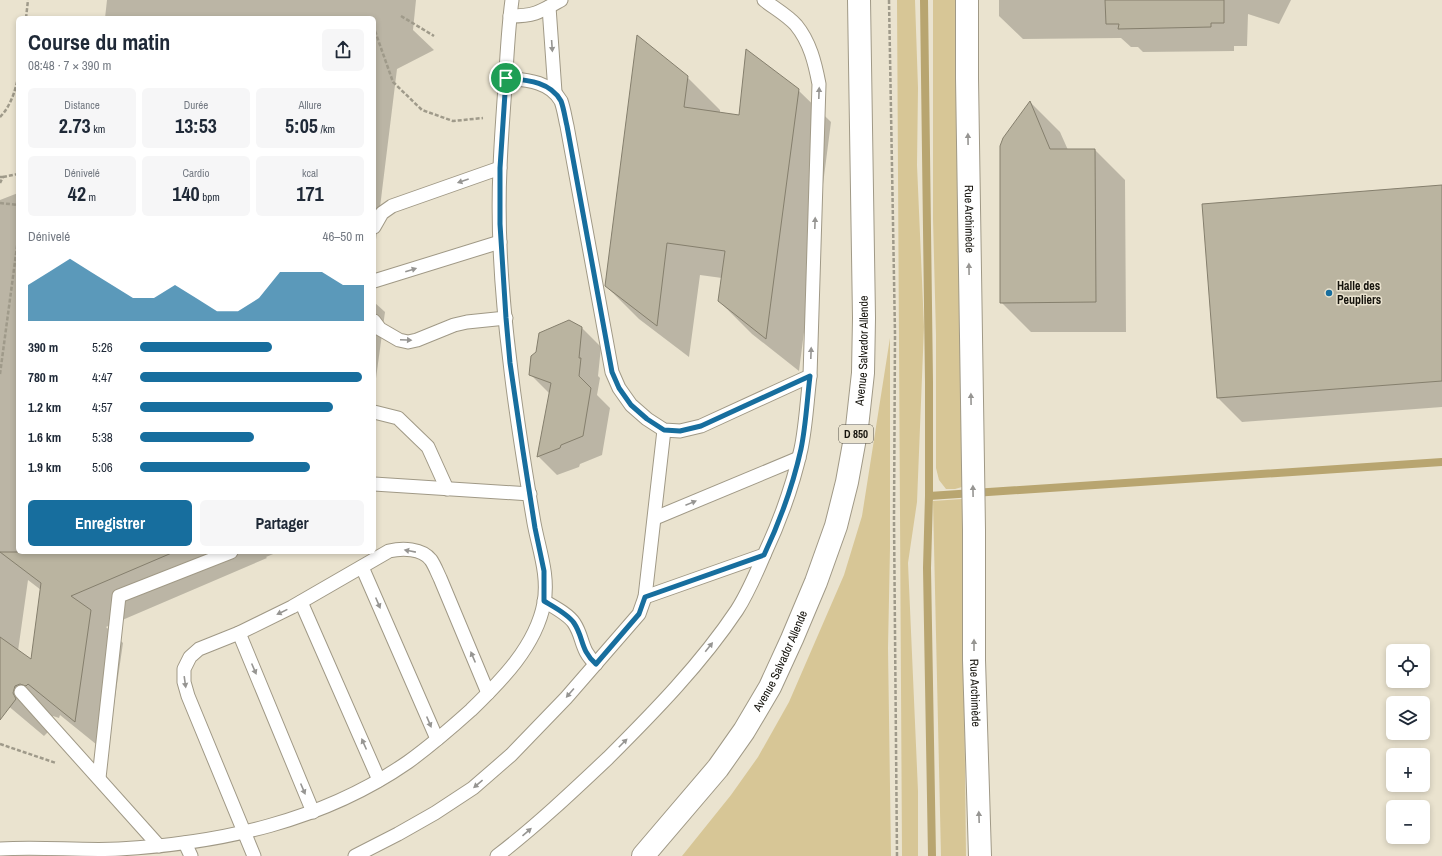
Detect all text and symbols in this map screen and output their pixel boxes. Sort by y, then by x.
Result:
text: Course du matin [28,27,170,57]
button: share [322,29,364,71]
one-way arrow [549,40,555,53]
text: 08:48 · 7 × 390 m [28,57,111,74]
pin [489,61,523,95]
icon: arrive [495,67,517,89]
one-way arrow [816,86,822,99]
text: Distance [64,98,100,112]
text: Durée [184,98,208,112]
text: Allure [298,98,322,112]
text: 2.73 [59,112,91,139]
text: 13:53 [175,112,217,139]
text: 5:05 [285,112,318,139]
text: km [91,122,105,136]
text: /km [318,122,335,136]
one-way arrow [965,132,971,145]
text: Dénivelé [64,166,100,180]
text: Cardio [182,166,210,180]
text: kcal [302,166,318,180]
one-way arrow [456,178,468,184]
text: 42 [68,180,86,207]
text: 140 [172,180,200,207]
text: 171 [296,180,324,207]
street label: Rue Archimède [961,185,978,253]
text: m [86,190,96,204]
text: bpm [200,190,220,204]
one-way arrow [812,216,818,229]
text: Dénivelé [28,228,70,245]
text: 46–50 m [323,228,364,245]
one-way arrow [966,262,972,275]
one-way arrow [406,266,418,272]
place label: Halle des Peupliers [1337,278,1382,308]
marker: Halle des Peupliers [1324,288,1334,298]
street label: Avenue Salvador Allende [851,296,872,407]
one-way arrow [400,337,412,344]
text: 390 m [28,339,58,356]
text: 5:26 [92,339,113,356]
one-way arrow [808,346,814,359]
text: 780 m [28,369,58,386]
text: 4:47 [92,369,113,386]
one-way arrow [968,392,974,405]
text: 1.2 km [28,399,61,416]
text: 4:57 [92,399,113,416]
road number: D 850 [839,425,873,443]
text: 1.6 km [28,429,61,446]
text: 5:38 [92,429,113,446]
text: 1.9 km [28,459,61,476]
text: 5:06 [92,459,113,476]
one-way arrow [970,484,976,497]
one-way arrow [685,499,697,505]
button: Enregistrer [28,500,192,546]
button: Partager [200,500,364,546]
one-way arrow [403,547,416,553]
one-way arrow [375,597,381,609]
one-way arrow [276,608,288,615]
street label: Avenue Salvador Allende [749,608,811,715]
one-way arrow [971,638,977,651]
one-way arrow [705,641,714,652]
map controls [1386,644,1430,844]
button: locate [1386,644,1430,688]
one-way arrow [470,652,476,663]
street label: Rue Archimède [966,659,984,727]
one-way arrow [251,663,257,675]
one-way arrow [182,676,188,688]
one-way arrow [566,688,575,699]
button: layers [1386,696,1430,740]
one-way arrow [427,716,433,728]
one-way arrow [360,738,366,750]
one-way arrow [618,738,628,748]
button: + [1386,748,1430,792]
one-way arrow [472,779,483,788]
one-way arrow [301,783,307,795]
button: − [1386,800,1430,844]
one-way arrow [976,810,982,823]
one-way arrow [522,827,533,836]

